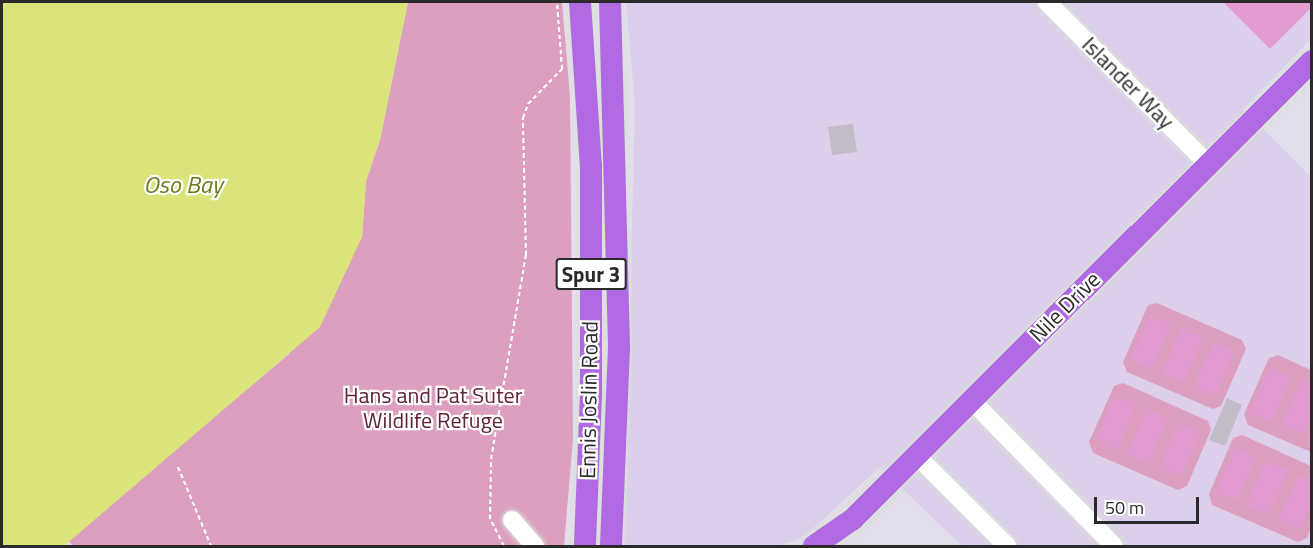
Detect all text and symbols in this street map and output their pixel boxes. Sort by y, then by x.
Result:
street label: Islander Way [1076,31,1180,135]
water label: Oso Bay [143,171,223,199]
road number: Spur 3 [555,256,627,292]
street label: Nile Drive [1024,266,1106,348]
street label: Ennis Joslin Road [574,321,604,479]
park label: Hans and Pat Suter Wildlife Refuge [344,382,522,434]
scale bar [1097,485,1202,523]
text: 50 m [1105,494,1144,521]

